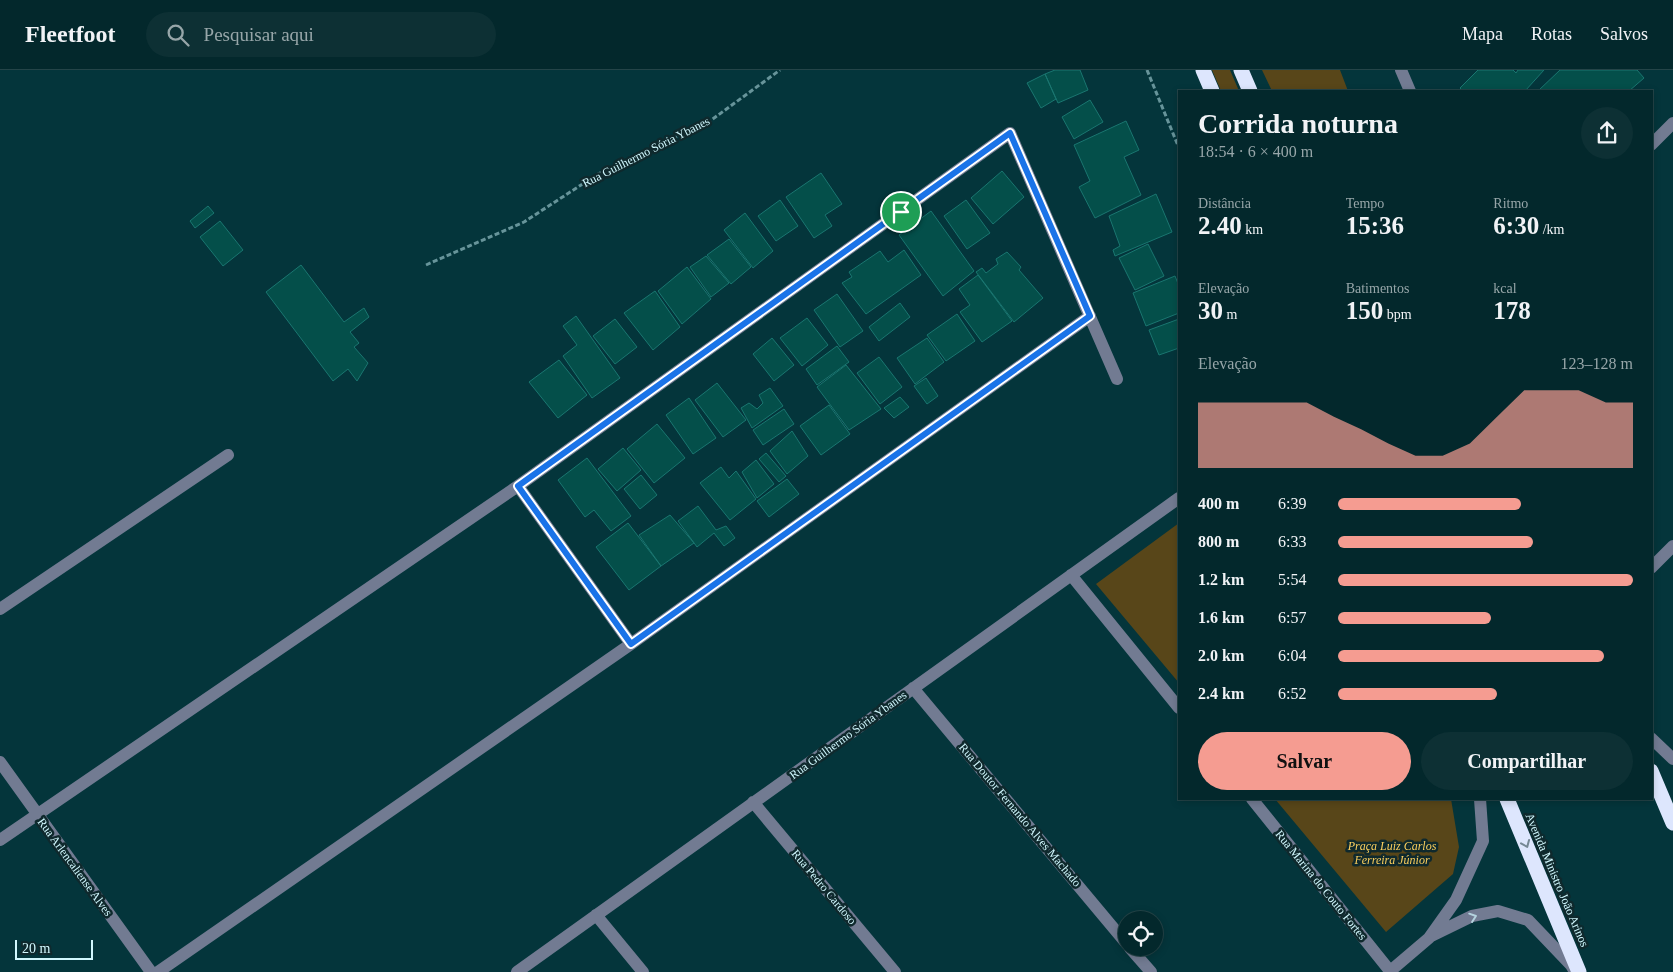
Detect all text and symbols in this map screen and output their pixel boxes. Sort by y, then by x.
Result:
search box [146,12,496,57]
text: Fleetfoot [25,21,116,47]
icon: search [164,21,192,49]
text: Pesquisar aqui [204,24,314,45]
text: Mapa [1462,24,1503,44]
text: Rotas [1531,24,1572,44]
text: Salvos [1600,24,1648,44]
button: share [1581,107,1633,159]
text: Corrida noturna [1198,108,1398,139]
street label: Rua Guilhermo Sória Ybanes [580,114,712,190]
text: 18:54 · 6 × 400 m [1198,143,1313,160]
pin [880,191,922,233]
text: Distância [1198,196,1251,211]
text: Tempo [1346,196,1384,211]
text: Ritmo [1493,196,1528,211]
icon: arrive [887,198,915,226]
text: 2.40 [1198,212,1242,239]
text: 15:36 [1346,212,1404,239]
text: 6:30 [1493,212,1539,239]
text: km [1242,222,1263,237]
text: /km [1539,222,1564,237]
text: Elevação [1198,281,1249,296]
text: Batimentos [1346,281,1409,296]
text: kcal [1493,281,1517,296]
text: 30 [1198,297,1223,324]
text: 150 [1346,297,1383,324]
text: 178 [1493,297,1531,324]
text: m [1223,307,1237,322]
text: bpm [1383,307,1412,322]
text: Elevação [1198,355,1257,372]
text: 123–128 m [1561,355,1633,372]
text: 400 m [1198,495,1239,512]
text: 6:39 [1278,495,1306,512]
text: 800 m [1198,533,1239,550]
text: 6:33 [1278,533,1306,550]
text: 1.2 km [1198,571,1244,588]
text: 5:54 [1278,571,1306,588]
text: 1.6 km [1198,609,1244,626]
text: 6:57 [1278,609,1306,626]
text: 2.0 km [1198,647,1244,664]
text: 6:04 [1278,647,1306,664]
text: 2.4 km [1198,685,1244,702]
text: 6:52 [1278,685,1306,702]
street label: Rua Guilhermo Sória Ybanes [787,688,909,782]
button: Salvar [1198,732,1411,790]
button: Compartilhar [1421,732,1633,790]
street label: Rua Doutor Fernando Alves Machado [956,741,1084,889]
street label: Avenida Ministro João Arinos [1522,811,1592,949]
street label: Rua Arlencaliense Alves [35,815,116,919]
street label: Rua Marina do Couto Fortes [1272,827,1370,943]
park label: Praça Luiz Carlos Ferreira Júnior [1347,839,1437,867]
one-way arrow [1519,839,1530,848]
street label: Rua Pedro Cardoso [789,847,859,927]
map controls [1118,911,1163,956]
button: locate [1118,911,1163,956]
one-way arrow [1468,912,1476,922]
scale bar [15,937,92,960]
text: 20 m [22,941,50,956]

